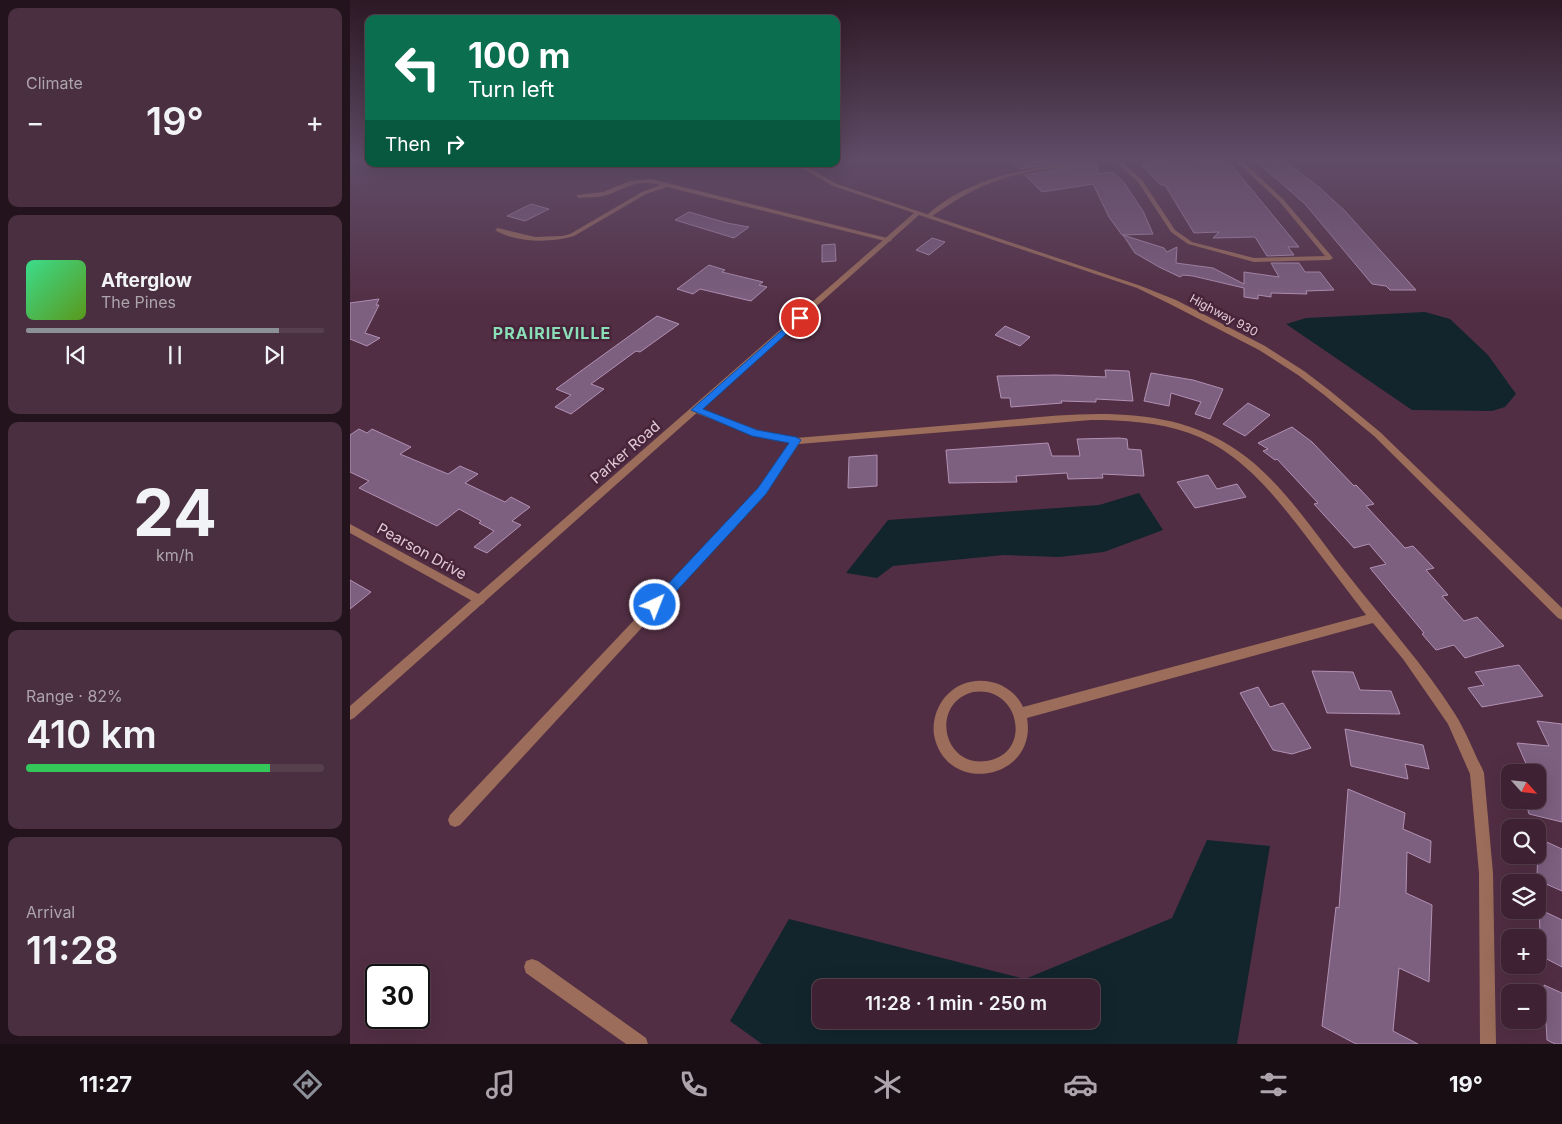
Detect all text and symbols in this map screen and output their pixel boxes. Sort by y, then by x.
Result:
text: 100 m [468,34,571,76]
icon: left [385,35,450,100]
text: Climate [26,73,83,93]
text: Turn left [468,76,554,102]
text: 19° [146,98,204,144]
text: − [26,105,45,139]
text: + [305,105,324,139]
icon: right [441,130,469,158]
text: Then [385,133,431,156]
text: Afterglow [101,269,192,292]
street label: Highway 930 [1187,291,1261,339]
text: The Pines [101,292,176,312]
pin [779,297,821,339]
icon: arrive [786,304,814,332]
district label: PRAIRIEVILLE [493,323,611,343]
icon: previous [62,341,90,369]
icon: pause [161,341,189,369]
icon: next [260,341,288,369]
street label: Parker Road [586,416,664,488]
text: 24 [133,473,217,552]
street label: Pearson Drive [374,519,470,583]
text: km/h [156,545,194,565]
position arrow [628,578,680,630]
text: Range · 82% [26,686,123,706]
text: 410 km [26,711,157,757]
north arrow [1501,764,1546,809]
map controls [1501,764,1546,1029]
button: search [1501,819,1546,864]
button: layers [1501,874,1546,919]
text: Arrival [26,902,75,922]
text: 11:28 [26,927,118,973]
button: + [1501,929,1546,974]
speed limit sign: 30 [365,964,430,1029]
button: − [1501,984,1546,1029]
text: 11:28 · 1 min · 250 m [865,992,1047,1015]
icon: directions [290,1067,325,1102]
icon: music [483,1067,518,1102]
icon: phone [676,1067,711,1102]
icon: climate [870,1067,905,1102]
icon: car [1063,1067,1098,1102]
icon: filters [1256,1067,1291,1102]
text: 11:27 [79,1071,132,1097]
text: 19° [1449,1071,1483,1097]

